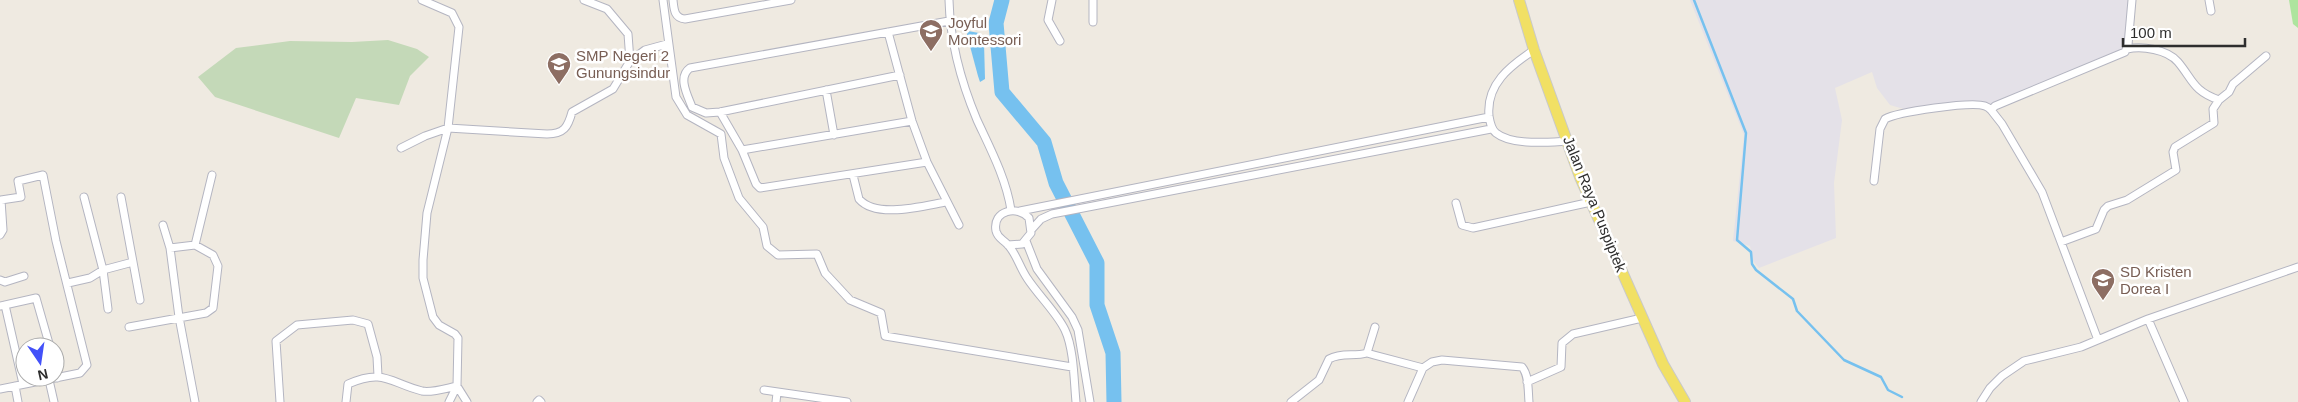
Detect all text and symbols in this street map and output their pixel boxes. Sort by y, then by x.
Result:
place label: Joyful Montessori [948,14,1021,48]
scale bar [2123,15,2246,47]
school or university icon: Joyful Montessori [918,18,944,52]
text: 100 m [2130,24,2172,41]
place label: SMP Negeri 2 Gunungsindur [576,47,670,81]
school or university icon: SMP Negeri 2 Gunungsindur [546,51,572,85]
street label: Jalan Raya Puspiptek [1560,134,1630,275]
place label: SD Kristen Dorea I [2120,263,2192,297]
school or university icon: SD Kristen Dorea I [2090,267,2116,301]
north arrow [15,337,65,387]
text: N [36,366,50,384]

